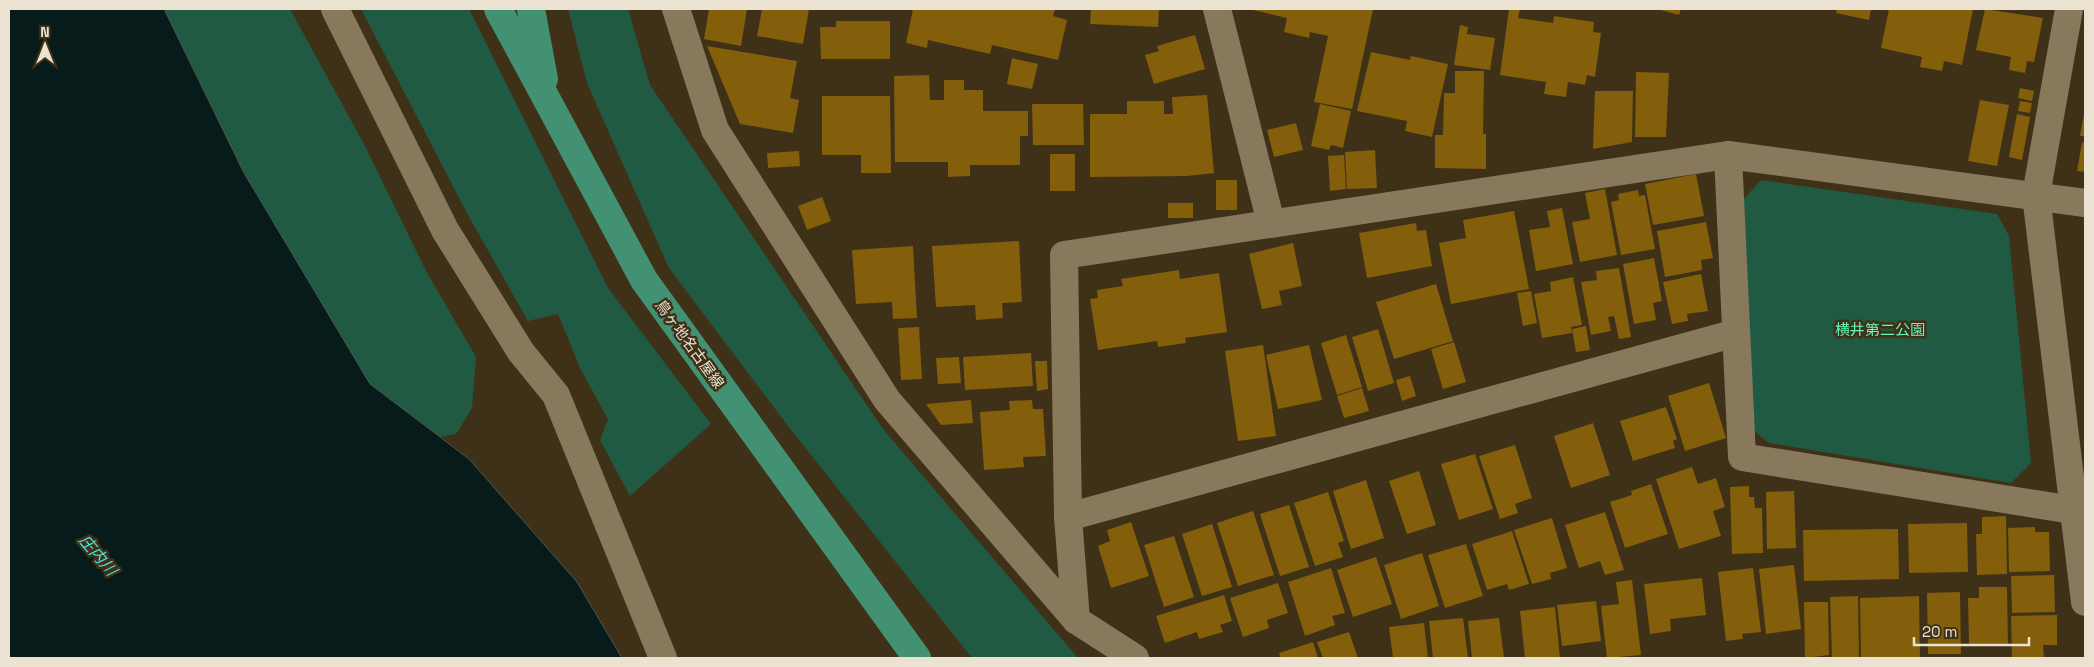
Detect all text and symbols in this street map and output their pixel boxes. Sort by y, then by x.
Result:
north arrow [20,20,70,70]
text: N [40,23,50,41]
street label: 鳥ヶ地名古屋線 [651,296,729,392]
park label: 横井第二公園 [1835,320,1925,339]
water label: 庄内川 [74,530,123,582]
scale bar [1914,614,2029,646]
text: 20 m [1922,622,1957,641]

